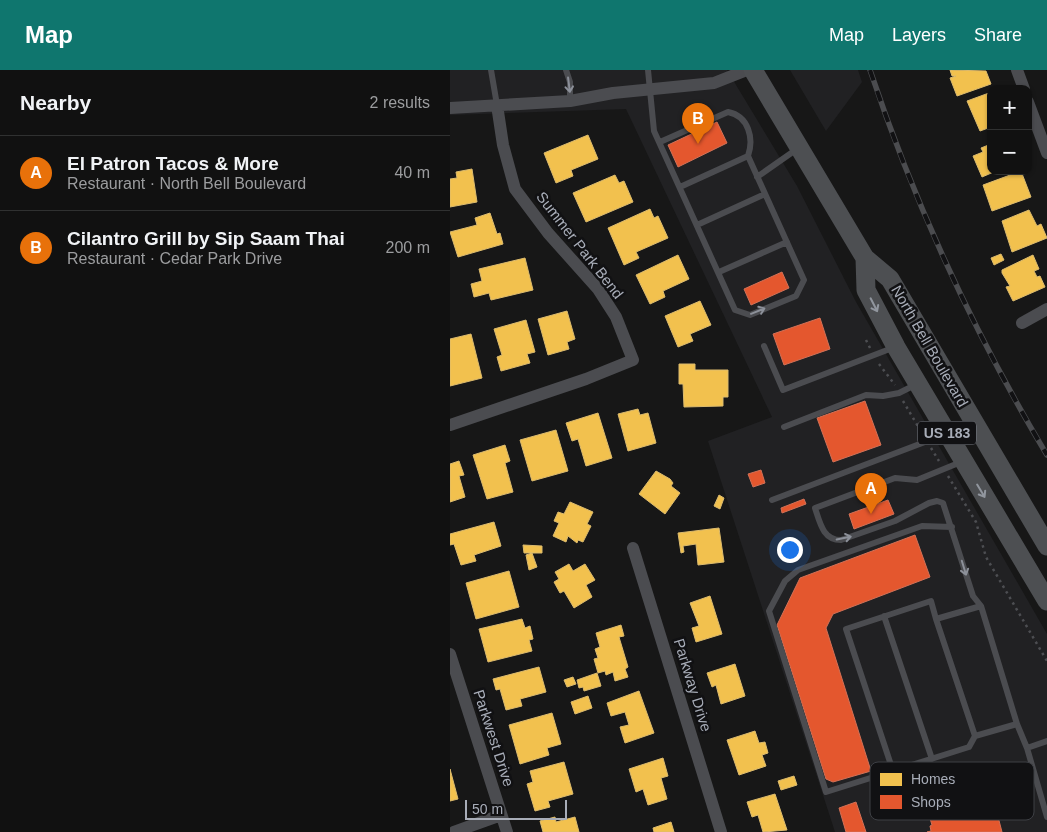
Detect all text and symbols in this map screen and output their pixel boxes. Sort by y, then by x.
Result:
text: Map [25,21,73,48]
text: Map [829,25,864,45]
text: Layers [892,25,946,45]
text: Share [974,25,1022,45]
one-way arrow [564,77,574,93]
map controls [987,85,1032,175]
button: + [987,85,1032,130]
text: Nearby [20,91,91,114]
text: 2 results [370,94,430,111]
pin: B [682,103,714,144]
button: − [987,130,1032,175]
text: El Patron Tacos & More [67,153,279,174]
text: A [30,164,42,181]
text: 40 m [394,164,430,181]
text: Restaurant · North Bell Boulevard [67,175,306,192]
street label: Summer Park Bend [533,188,627,302]
text: Cilantro Grill by Sip Saam Thai [67,228,345,249]
text: B [30,239,42,256]
text: 200 m [386,239,430,256]
text: Restaurant · Cedar Park Drive [67,250,282,267]
street label: North Bell Boulevard [888,282,972,410]
one-way arrow [870,297,879,312]
one-way arrow [750,306,766,315]
road number: US 183 [918,422,976,444]
pin: A [855,473,887,514]
one-way arrow [977,484,987,498]
one-way arrow [835,533,851,543]
your location [777,537,803,563]
one-way arrow [960,559,970,575]
street label: Parkway Drive [671,636,715,734]
street label: Parkwest Drive [470,687,518,789]
legend [870,762,1034,820]
text: Homes [911,771,955,787]
text: Shops [911,794,951,810]
scale bar [465,797,568,820]
text: 50 m [472,801,503,817]

